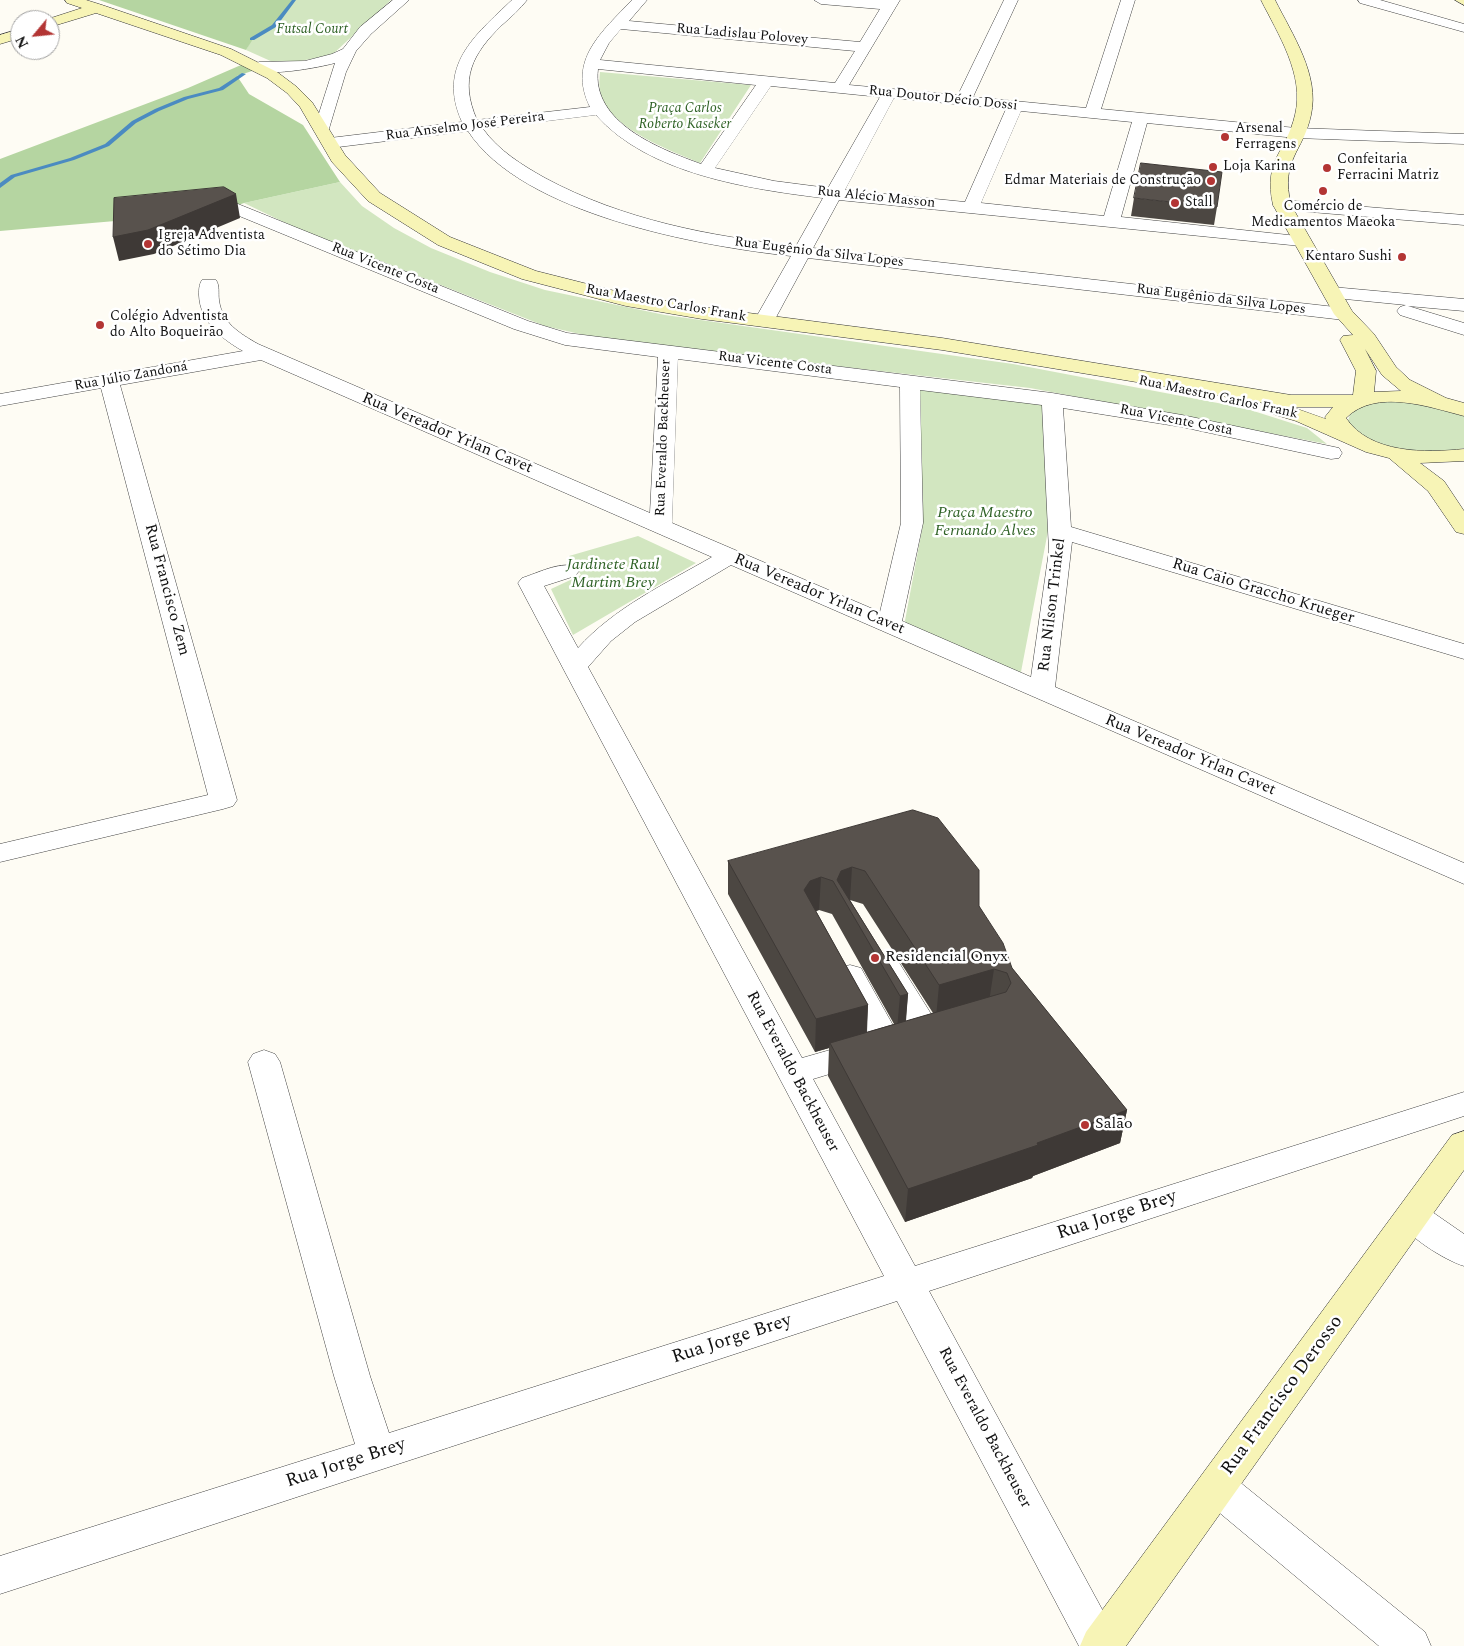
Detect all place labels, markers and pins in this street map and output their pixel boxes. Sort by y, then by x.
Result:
place label: Arsenal Ferragens [1235,121,1296,154]
marker: Arsenal Ferragens [1219,131,1231,143]
place label: Confeitaria Ferracini Matriz [1337,152,1439,184]
place label: Loja Karina [1223,159,1296,175]
marker: Loja Karina [1207,161,1219,173]
marker: Confeitaria Ferracini Matriz [1321,162,1333,174]
place label: Edmar Materiais de Construção [1004,173,1201,189]
marker: Edmar Materiais de Construção [1205,175,1217,187]
marker: Comércio de Medicamentos Maeoka [1317,185,1329,197]
place label: Stall [1185,195,1213,211]
marker: Stall [1169,197,1181,209]
place label: Comércio de Medicamentos Maeoka [1251,199,1395,232]
place label: Igreja Adventista do Sétimo Dia [158,228,265,260]
marker: Igreja Adventista do Sétimo Dia [142,238,154,250]
place label: Kentaro Sushi [1305,249,1392,265]
marker: Kentaro Sushi [1396,251,1408,263]
place label: Colégio Adventista do Alto Boqueirão [110,309,228,342]
marker: Colégio Adventista do Alto Boqueirão [94,319,106,331]
place label: Residencial Onyx [885,948,1008,968]
marker: Residencial Onyx [869,952,881,964]
place label: Salão [1095,1115,1133,1135]
marker: Salão [1079,1119,1091,1131]

